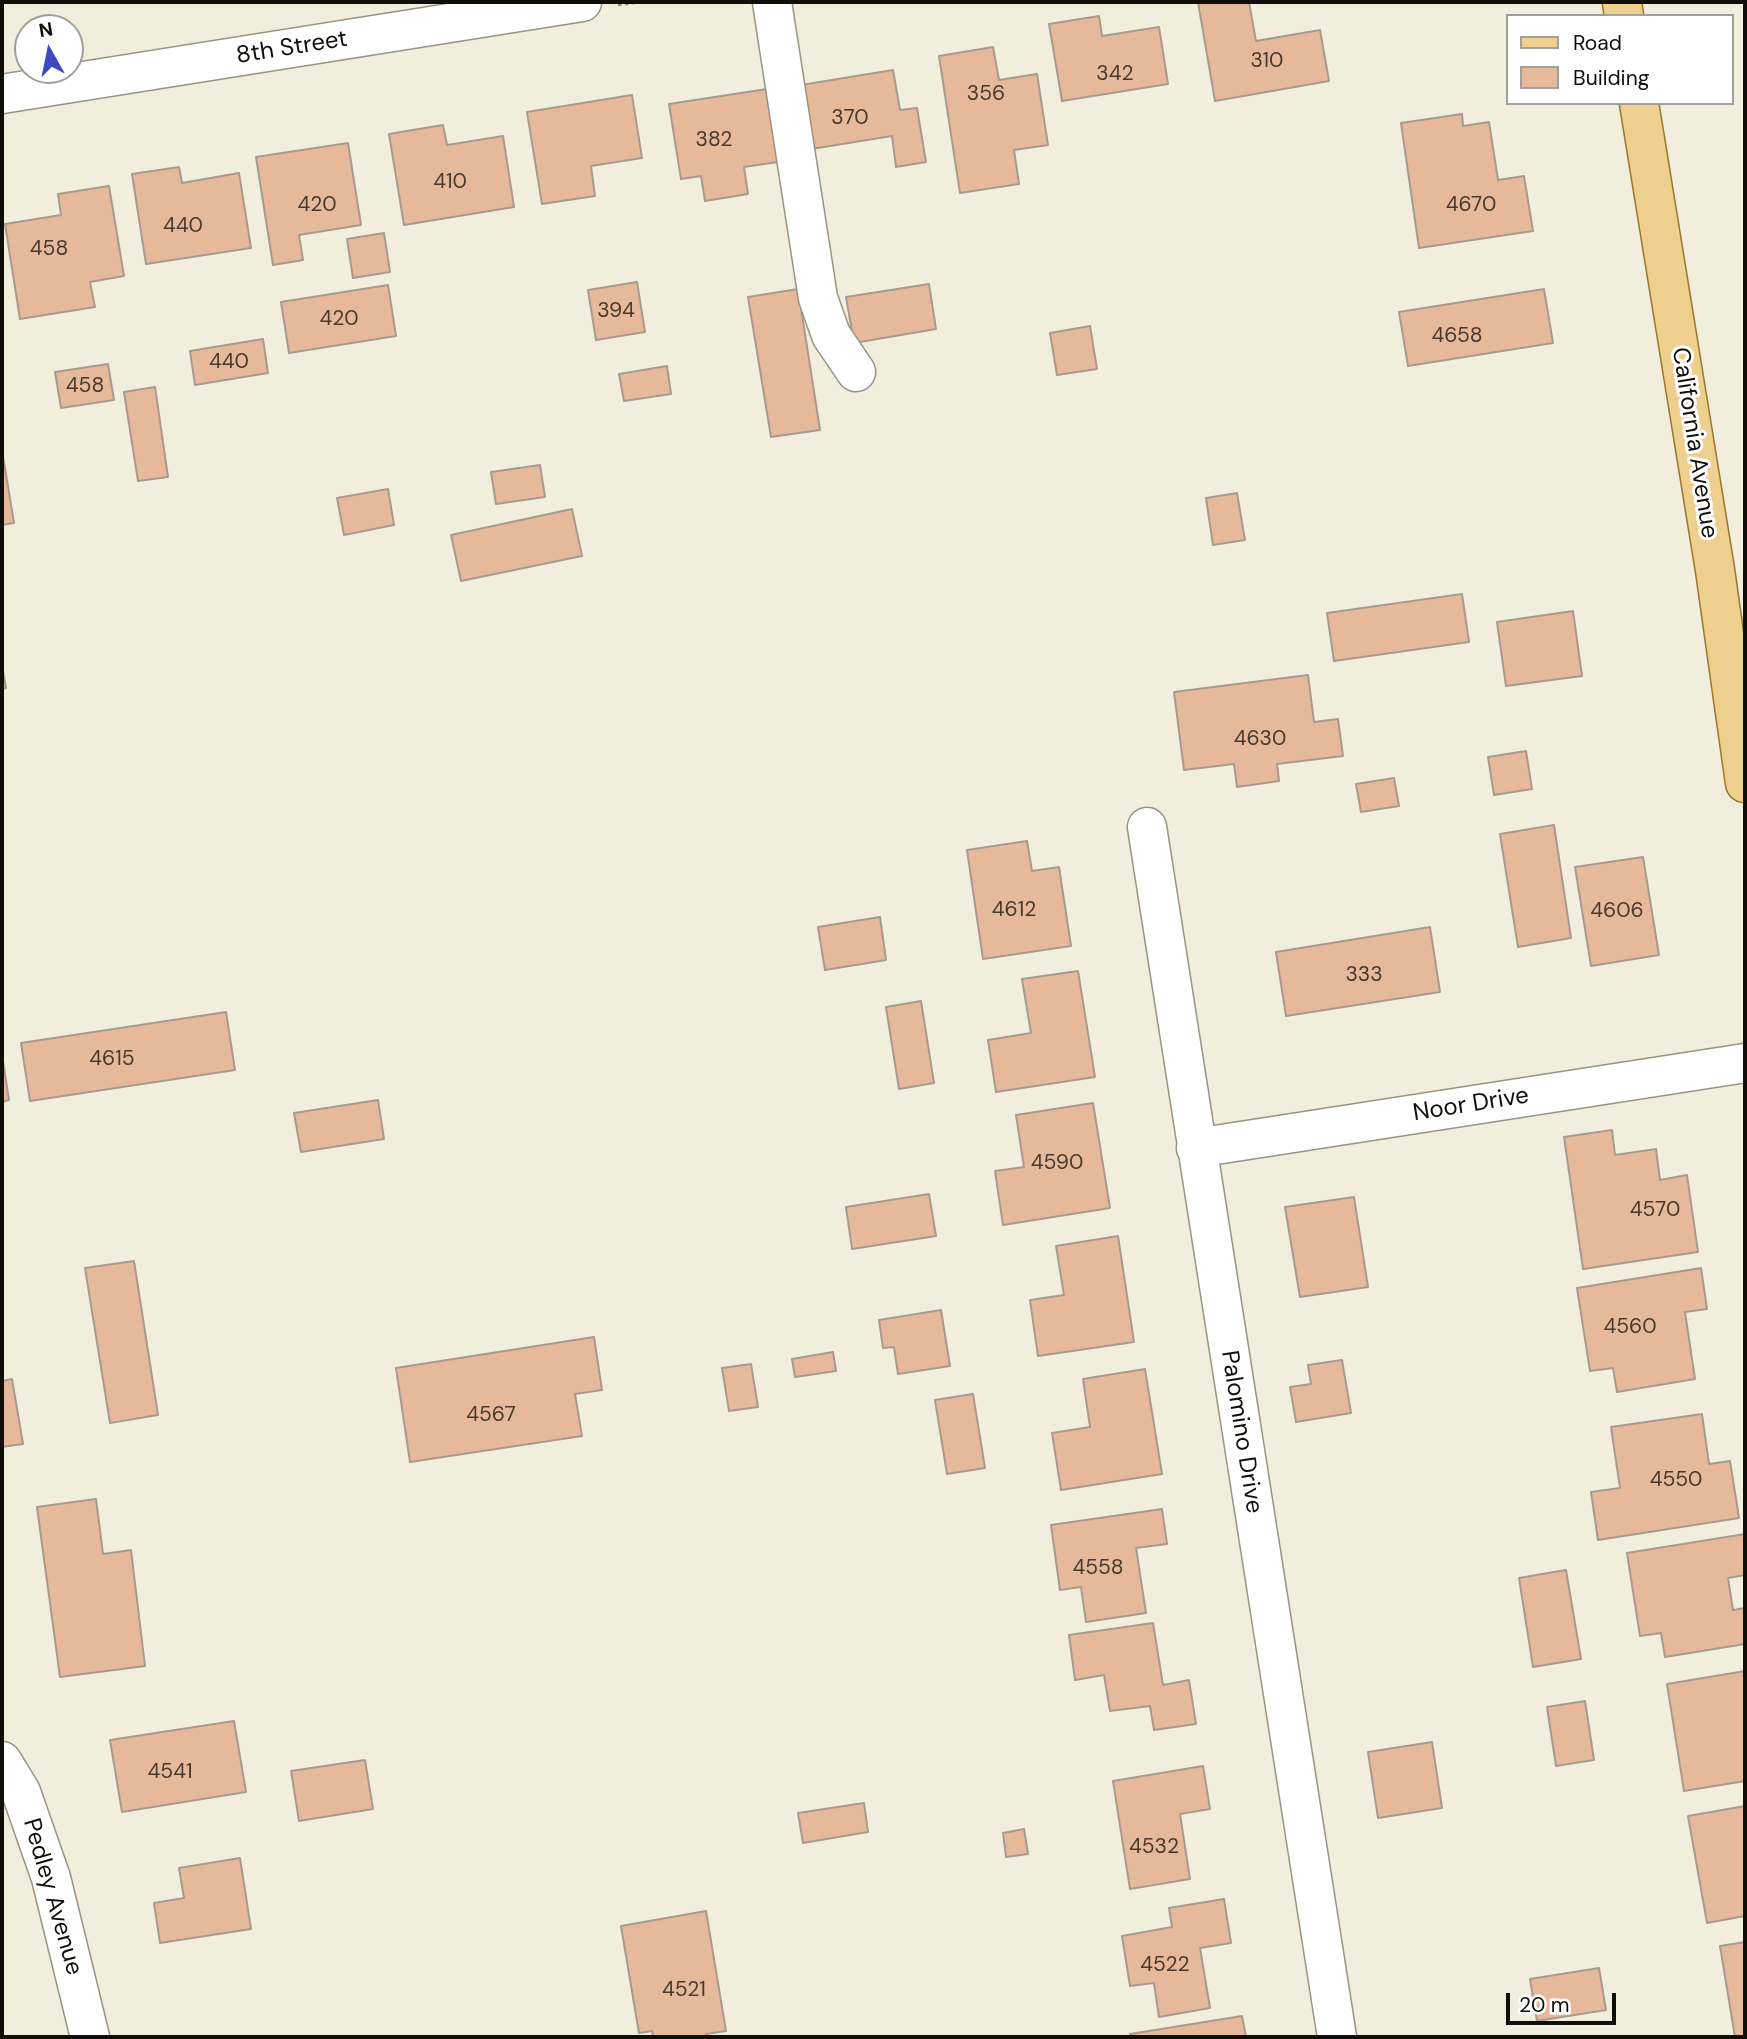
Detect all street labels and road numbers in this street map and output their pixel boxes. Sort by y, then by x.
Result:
street label: 8th Street [234,25,350,71]
street label: California Avenue [1665,346,1723,540]
street label: Noor Drive [1411,1082,1531,1128]
street label: Palomino Drive [1214,1349,1268,1515]
street label: Pedley Avenue [16,1815,88,1979]

